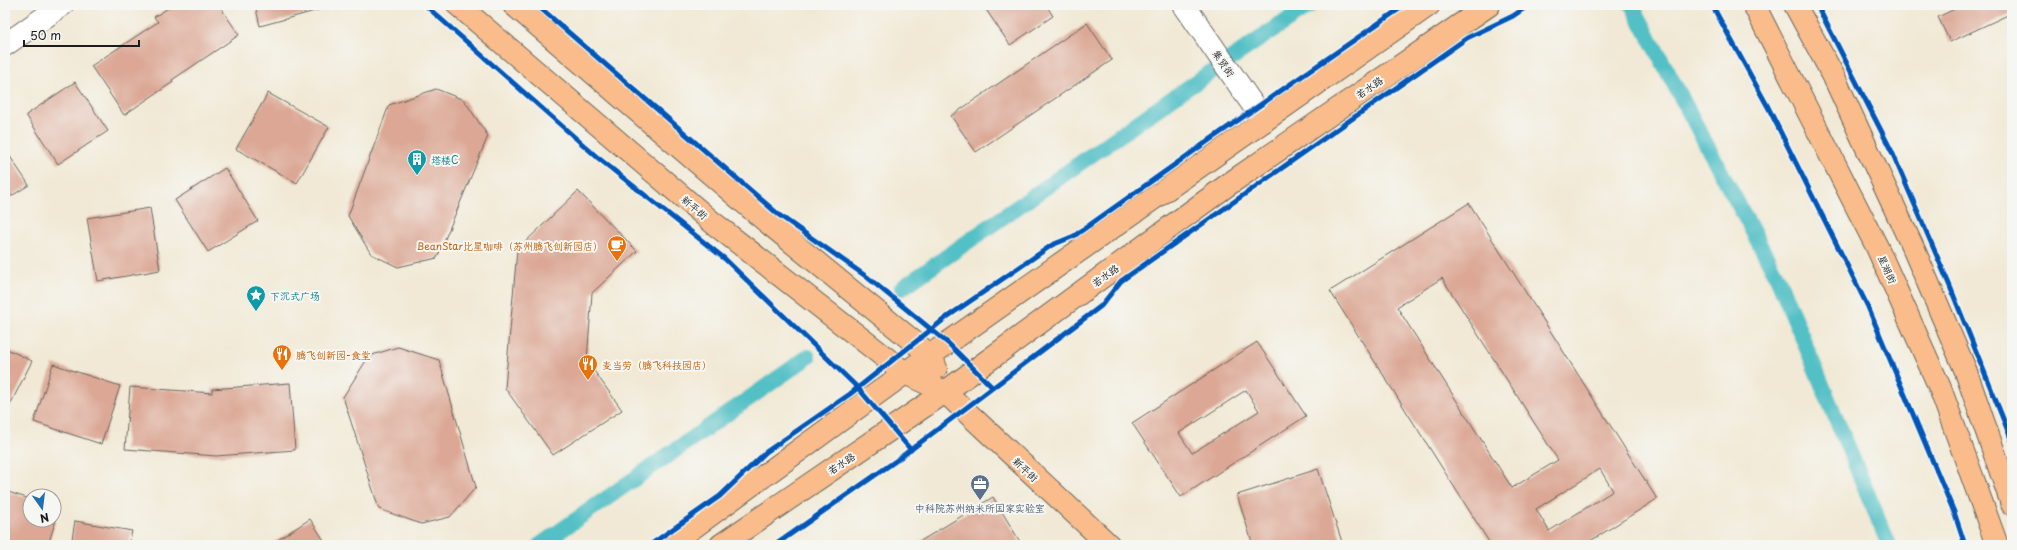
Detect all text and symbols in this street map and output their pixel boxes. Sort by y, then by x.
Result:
scale bar [24,22,139,48]
text: 50 m [30,26,61,44]
street label: 集贤街 [1209,46,1239,80]
street label: 若水路 [1352,72,1386,102]
building icon: 塔楼C [406,148,428,176]
place label: 塔楼C [431,152,459,167]
street label: 新平街 [679,192,711,222]
cafe icon: BeanStar比星咖啡（苏州腾飞创新园店） [606,234,628,262]
place label: BeanStar比星咖啡（苏州腾飞创新园店） [417,238,603,253]
street label: 星湖街 [1875,252,1901,286]
street label: 若水路 [1088,260,1122,290]
place icon: 下沉式广场 [245,284,267,312]
place label: 下沉式广场 [270,288,320,303]
restaurant icon: 腾飞创新园-食堂 [271,343,293,371]
place label: 腾飞创新园-食堂 [296,347,371,362]
restaurant icon: 麦当劳（腾飞科技园店） [577,353,599,381]
place label: 麦当劳（腾飞科技园店） [602,357,712,372]
street label: 若水路 [824,448,858,478]
street label: 新平街 [1010,453,1042,485]
office icon: 中科院苏州纳米所国家实验室 [969,473,991,501]
north arrow [22,488,62,528]
place label: 中科院苏州纳米所国家实验室 [915,500,1045,515]
text: N [38,509,51,528]

